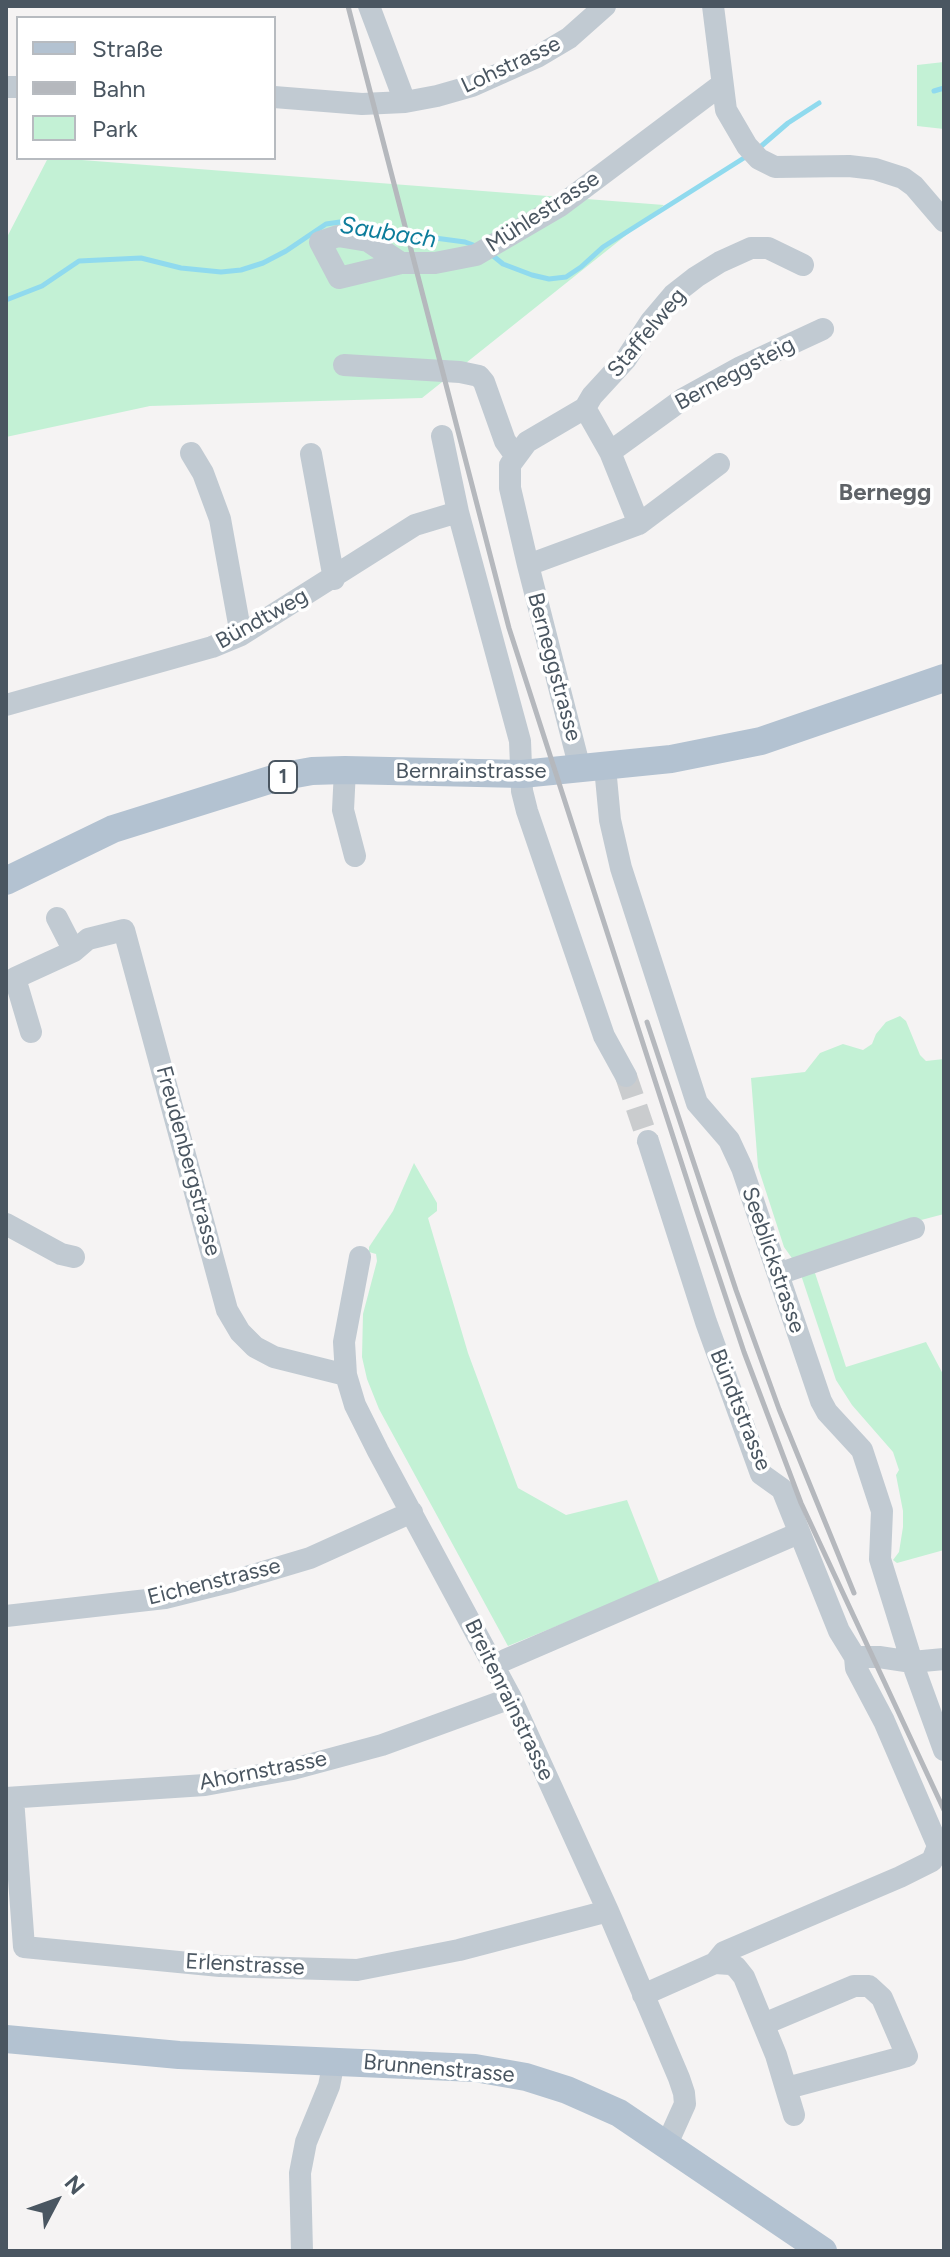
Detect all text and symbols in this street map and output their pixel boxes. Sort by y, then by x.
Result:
legend [16,16,276,160]
street label: Lohstrasse [457,31,565,99]
text: Straße [92,34,163,63]
text: Bahn [92,74,146,103]
text: Park [92,114,138,143]
street label: Mühlestrasse [481,166,605,258]
water label: Saubach [338,211,438,255]
street label: Staffelweg [602,283,692,383]
street label: Berneggsteig [671,331,799,417]
district label: Bernegg [839,479,931,507]
street label: Bündtweg [211,583,313,655]
street label: Berneggstrasse [521,590,587,744]
street label: Bernrainstrasse [396,759,546,785]
road number: 1 [269,761,297,793]
street label: Freudenbergstrasse [150,1063,226,1259]
street label: Seeblickstrasse [736,1184,810,1336]
street label: Bündtstrasse [704,1345,776,1475]
street label: Eichenstrasse [145,1553,283,1611]
street label: Breitenrainstrasse [458,1615,560,1785]
street label: Ahornstrasse [197,1746,329,1796]
street label: Erlenstrasse [185,1949,305,1981]
street label: Brunnenstrasse [362,2049,516,2089]
north arrow [16,2161,96,2241]
text: N [59,2170,90,2200]

